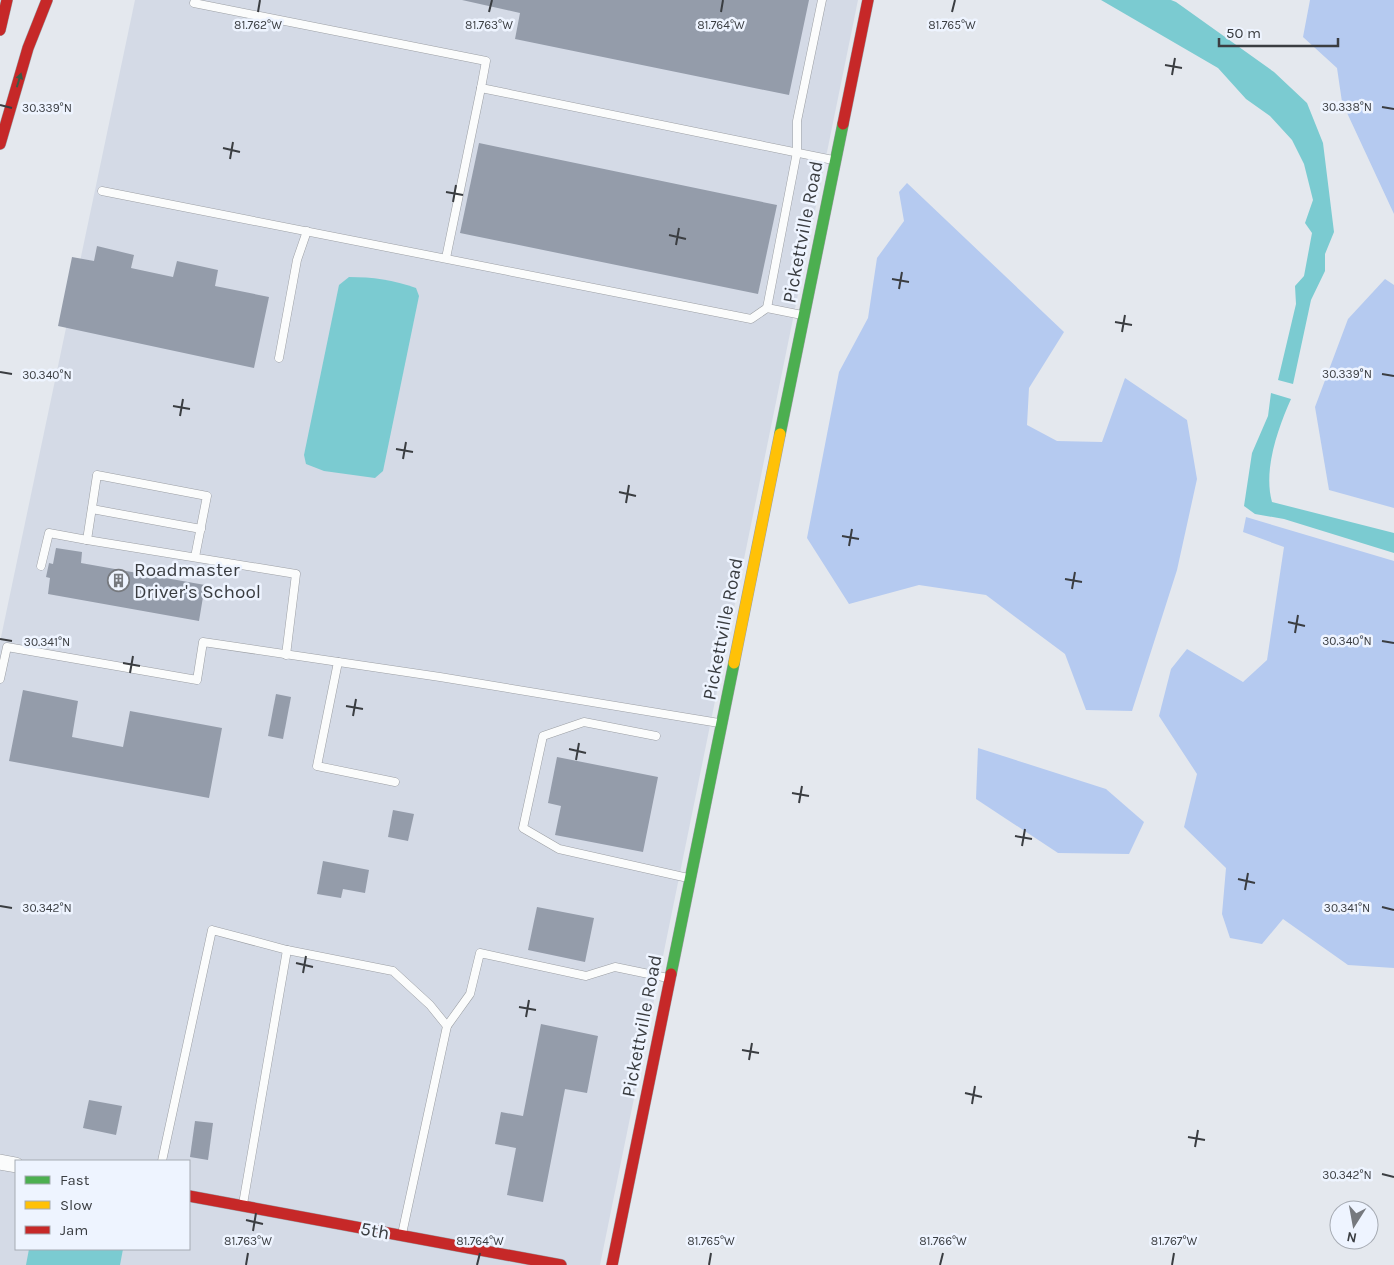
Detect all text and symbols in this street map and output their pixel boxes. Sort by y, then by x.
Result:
scale bar [1219,15,1338,47]
text: 81.762°W [234,18,282,32]
text: 81.763°W [465,18,513,32]
text: 81.764°W [697,18,745,32]
text: 81.765°W [928,18,976,32]
text: 50 m [1226,24,1261,42]
one-way arrow [15,73,23,88]
text: 30.338°N [1322,100,1372,114]
text: 30.339°N [22,101,72,115]
street label: Pickettville Road [778,159,828,305]
text: 30.339°N [1322,367,1372,381]
text: 30.340°N [22,368,72,382]
street label: Pickettville Road [698,556,748,702]
place label: Roadmaster Driver's School [134,559,261,603]
building icon: Roadmaster Driver's School [106,569,130,593]
text: 30.340°N [1322,634,1372,648]
text: 30.341°N [24,635,70,649]
text: 30.342°N [22,901,72,915]
text: 30.341°N [1324,901,1370,915]
street label: Pickettville Road [617,953,667,1099]
legend [15,1160,190,1250]
text: 30.342°N [1322,1168,1372,1182]
text: Fast [60,1171,90,1189]
text: Slow [60,1196,92,1214]
north arrow [1329,1200,1379,1250]
street label: 5th [359,1218,391,1244]
text: Jam [60,1221,88,1239]
text: N [1345,1228,1358,1247]
text: 81.763°W [224,1234,272,1248]
text: 81.764°W [456,1234,504,1248]
text: 81.765°W [687,1234,735,1248]
text: 81.766°W [919,1234,967,1248]
text: 81.767°W [1151,1234,1197,1248]

